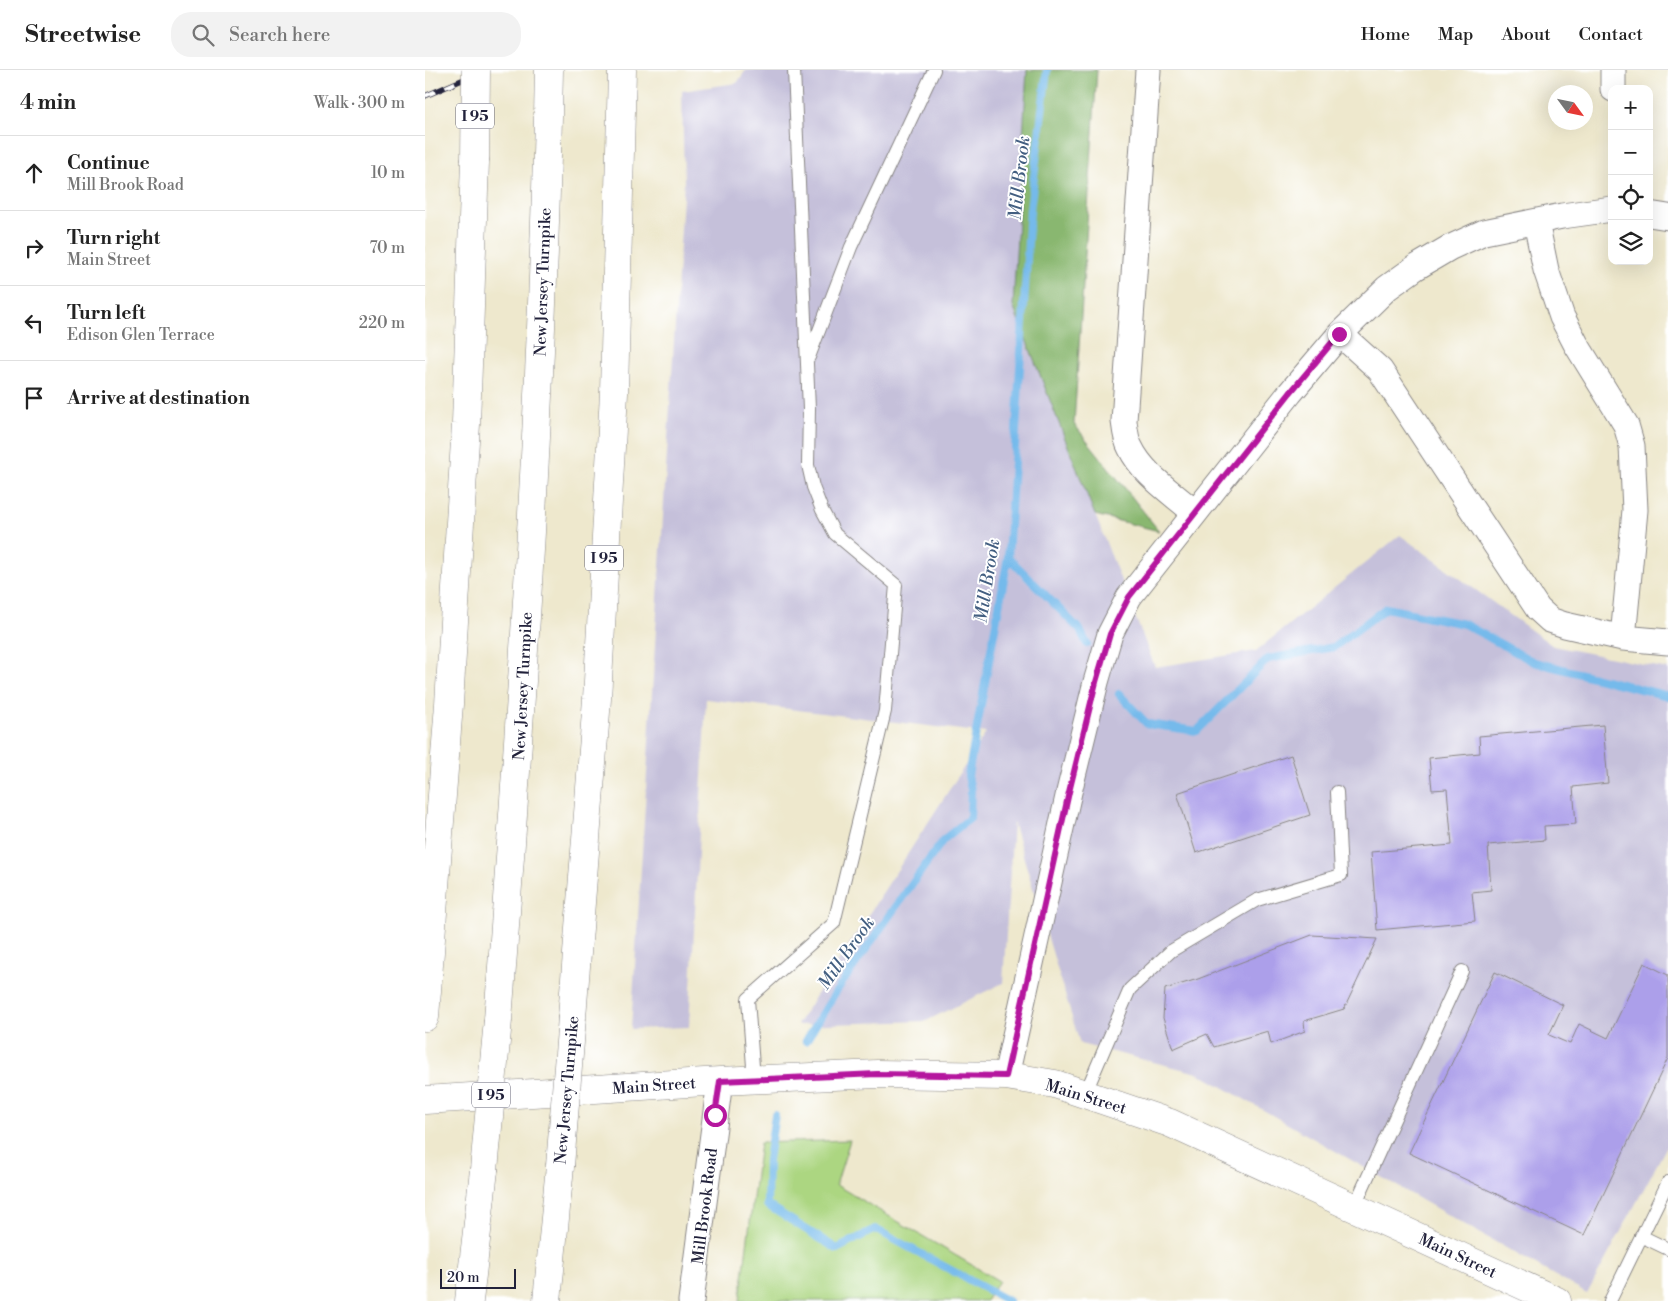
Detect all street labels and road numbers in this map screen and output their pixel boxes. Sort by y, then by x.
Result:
road number: I 95 [456,104,494,128]
street label: New Jersey Turnpike [530,207,556,357]
road number: I 95 [585,546,623,570]
street label: New Jersey Turnpike [509,611,537,761]
street label: New Jersey Turnpike [551,1015,583,1165]
street label: Main Street [612,1073,697,1099]
street label: Main Street [1043,1075,1129,1119]
road number: I 95 [472,1082,510,1108]
street label: Mill Brook Road [688,1147,722,1265]
street label: Main Street [1415,1229,1500,1283]

